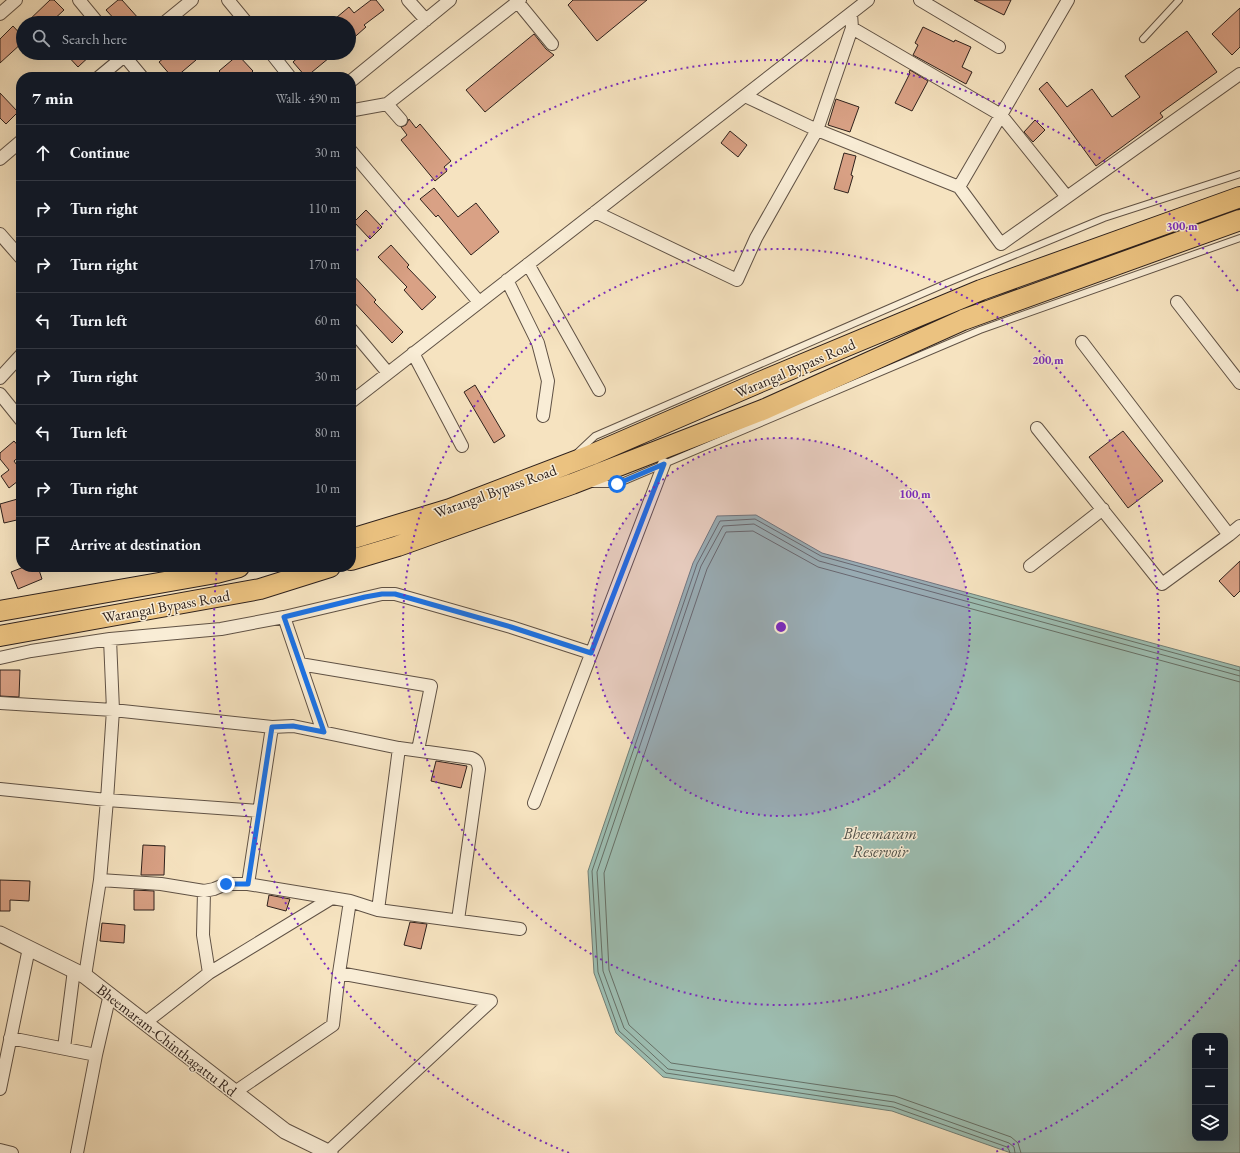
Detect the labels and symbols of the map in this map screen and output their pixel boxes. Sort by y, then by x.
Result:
text: 300 m [1166,218,1198,234]
street label: Warangal Bypass Road [732,334,859,402]
text: 200 m [1032,352,1064,368]
street label: Warangal Bypass Road [431,460,559,522]
route start [608,475,626,493]
text: 100 m [899,486,931,502]
street label: Warangal Bypass Road [101,585,232,627]
centre of rings [774,620,788,634]
water label: Bheemaram Reservoir [842,823,917,862]
route end [217,875,235,893]
street label: Bheemaram-Chinthagattu Rd [93,980,241,1101]

